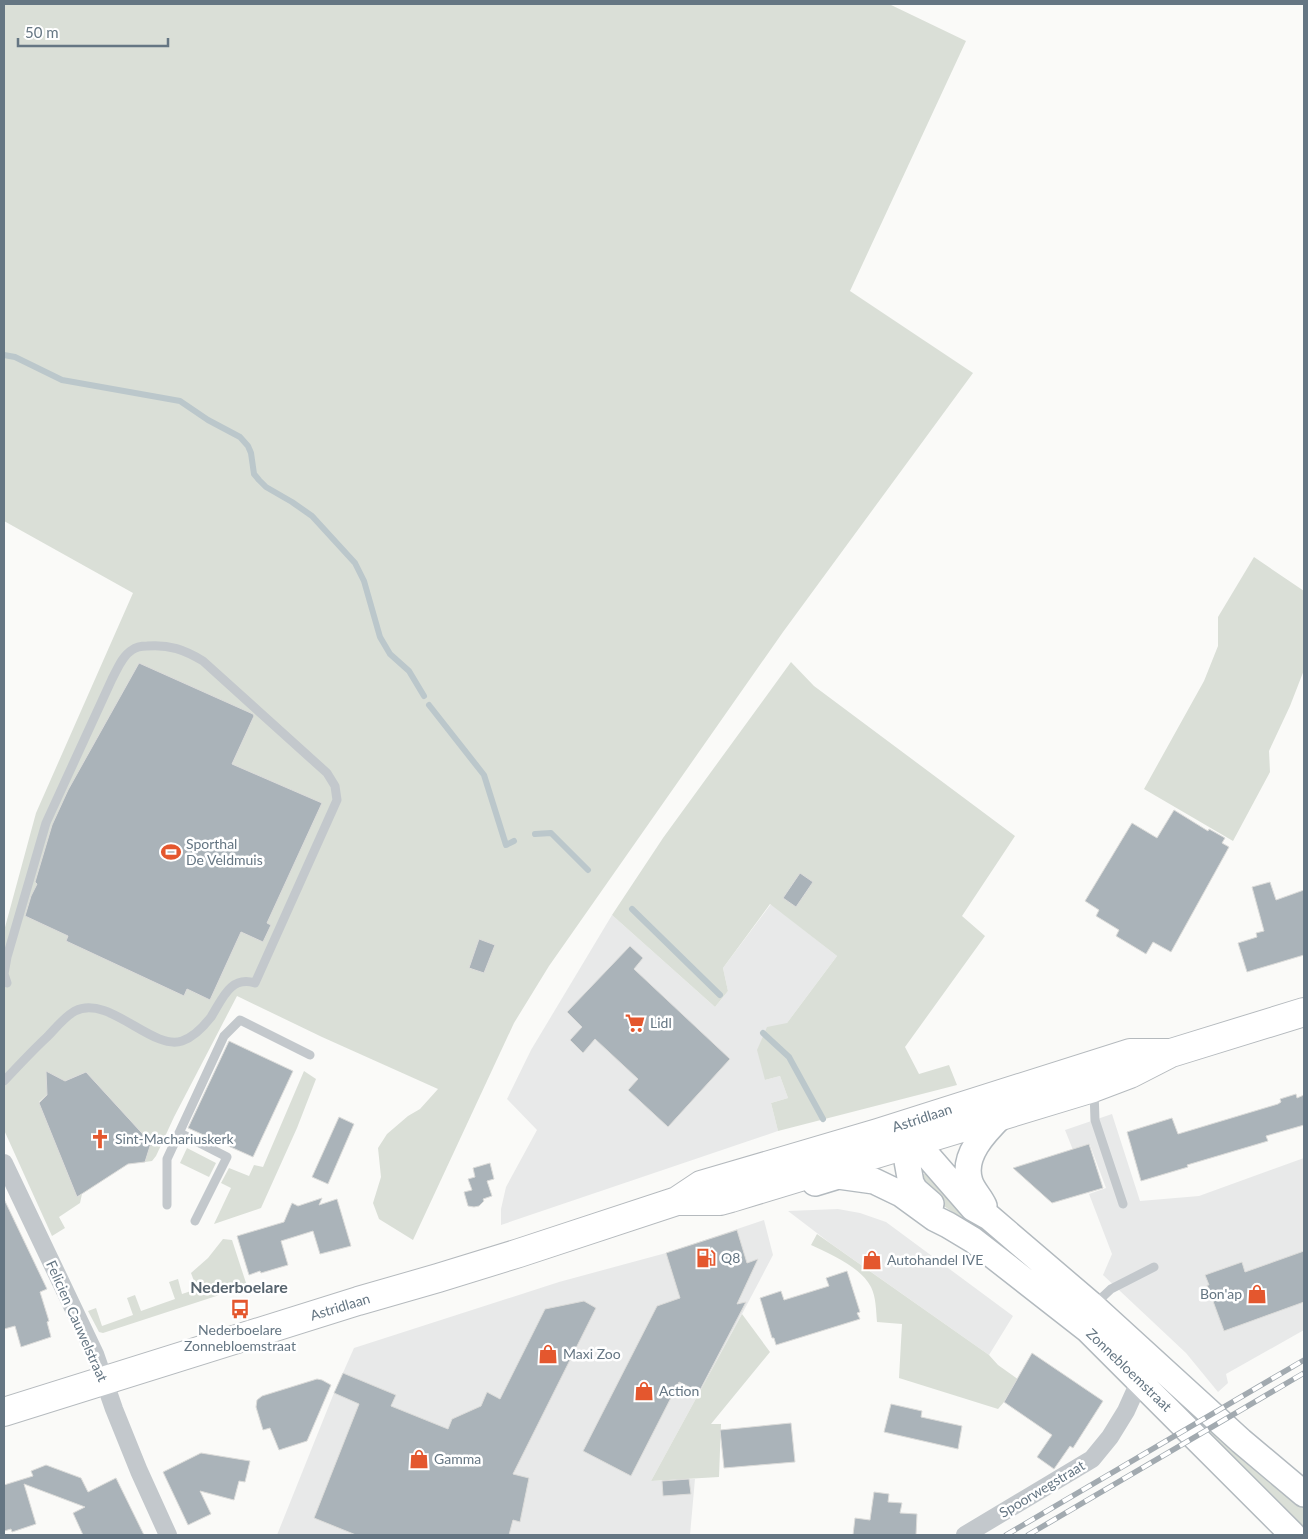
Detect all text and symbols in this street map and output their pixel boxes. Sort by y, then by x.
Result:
scale bar [18,15,168,47]
text: 50 m [25,23,59,41]
place label: Sporthal De Veldmuis [186,835,263,868]
sports icon: Sporthal De Veldmuis [160,841,182,863]
supermarket icon: Lidl [624,1012,646,1034]
place label: Lidl [650,1014,672,1031]
street label: Astridlaan [890,1100,954,1135]
church icon: Sint-Machariuskerk [89,1128,111,1150]
place label: Sint-Machariuskerk [115,1130,235,1147]
fuel station icon: Q8 [695,1247,717,1269]
place label: Q8 [721,1249,740,1266]
shop icon: Autohandel IVE [861,1249,883,1271]
place label: Autohandel IVE [887,1251,983,1268]
street label: Felicien Cauwelstraat [43,1258,112,1384]
district label: Nederboelare [190,1277,288,1296]
shop icon: Bon'ap [1246,1283,1268,1305]
place label: Bon'ap [1200,1285,1242,1302]
street label: Astridlaan [308,1289,372,1324]
bus stop icon: Nederboelare Zonnebloemstraat [229,1298,251,1320]
place label: Nederboelare Zonnebloemstraat [184,1321,296,1354]
street label: Zonnebloemstraat [1083,1325,1176,1415]
shop icon: Maxi Zoo [537,1343,559,1365]
place label: Maxi Zoo [563,1345,621,1362]
shop icon: Action [633,1380,655,1402]
place label: Action [659,1382,699,1399]
shop icon: Gamma [408,1448,430,1470]
place label: Gamma [434,1450,481,1467]
street label: Spoorwegstraat [996,1456,1088,1521]

